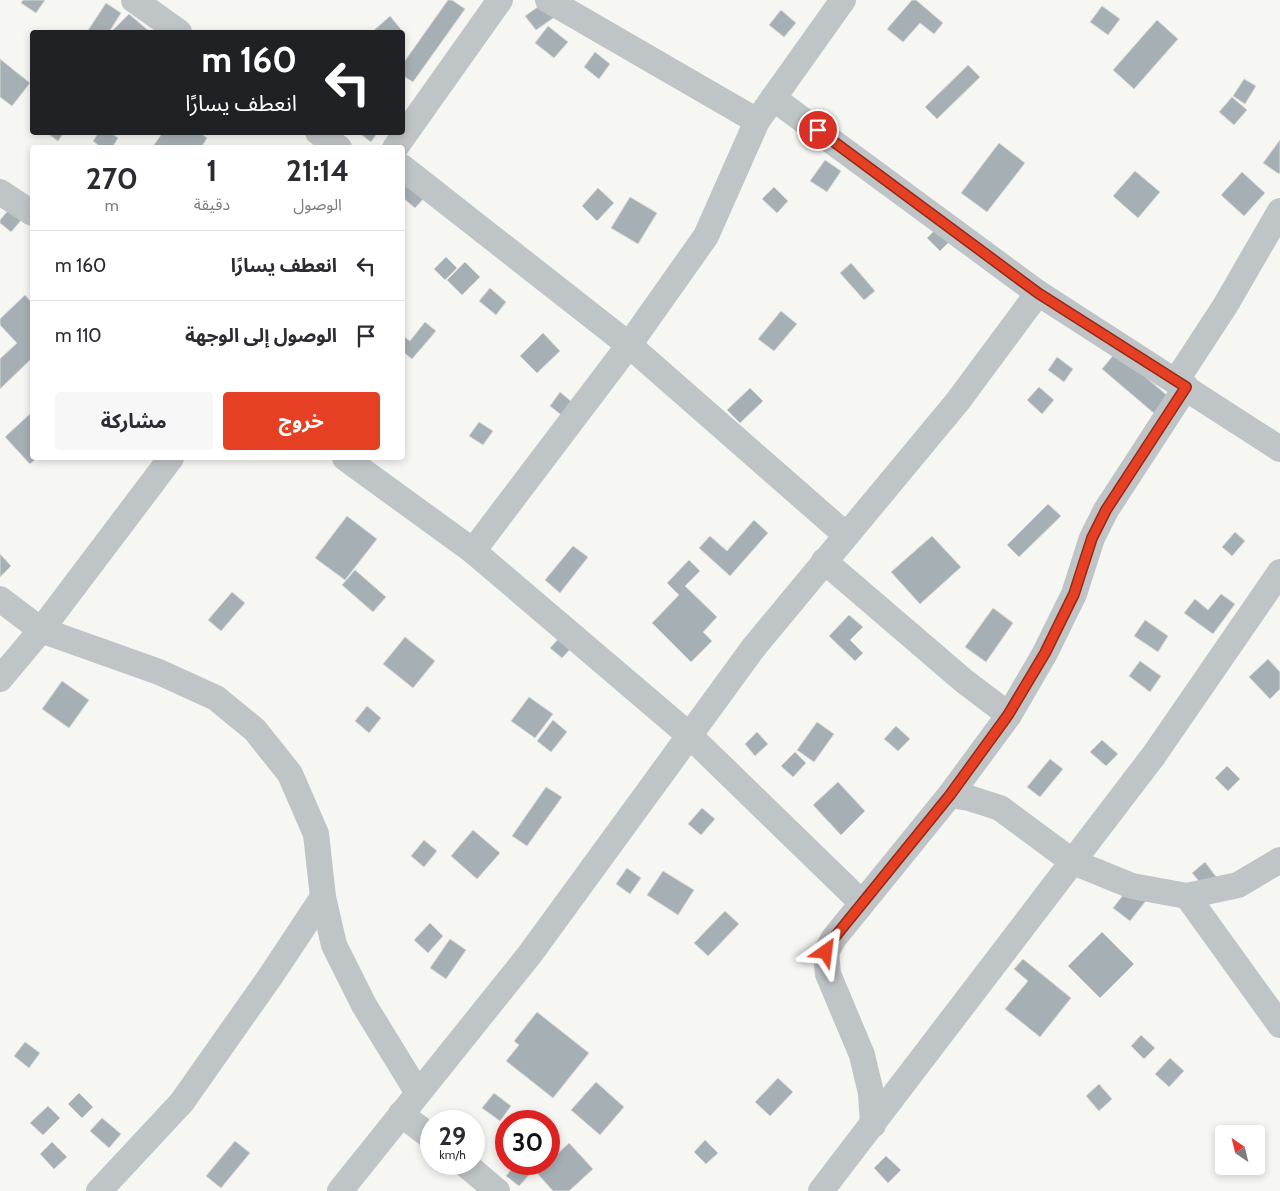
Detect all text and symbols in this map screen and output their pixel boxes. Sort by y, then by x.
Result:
text: 160 m [201,38,297,81]
icon: left [315,50,380,115]
text: انعطف يسارًا [185,90,297,117]
pin [797,109,839,151]
icon: arrive [804,116,832,144]
text: 1 [206,152,217,189]
text: 21:14 [286,152,349,189]
text: 270 [86,160,138,197]
text: دقيقة [194,195,230,214]
text: الوصول [293,195,342,214]
text: m [105,196,119,215]
icon: left [352,252,380,280]
text: 160 m [55,254,106,277]
text: انعطف يسارًا [231,254,337,277]
icon: arrive [352,322,380,350]
text: 110 m [55,324,102,347]
text: الوصول إلى الوجهة [185,324,337,347]
button: مشاركة [55,392,213,450]
button: خروج [223,392,380,450]
position arrow [799,925,851,977]
speed limit sign: 30 [495,1110,560,1175]
text: 29 [439,1121,466,1151]
north arrow [1215,1125,1265,1175]
map controls [1215,1125,1265,1175]
text: km/h [439,1147,466,1162]

